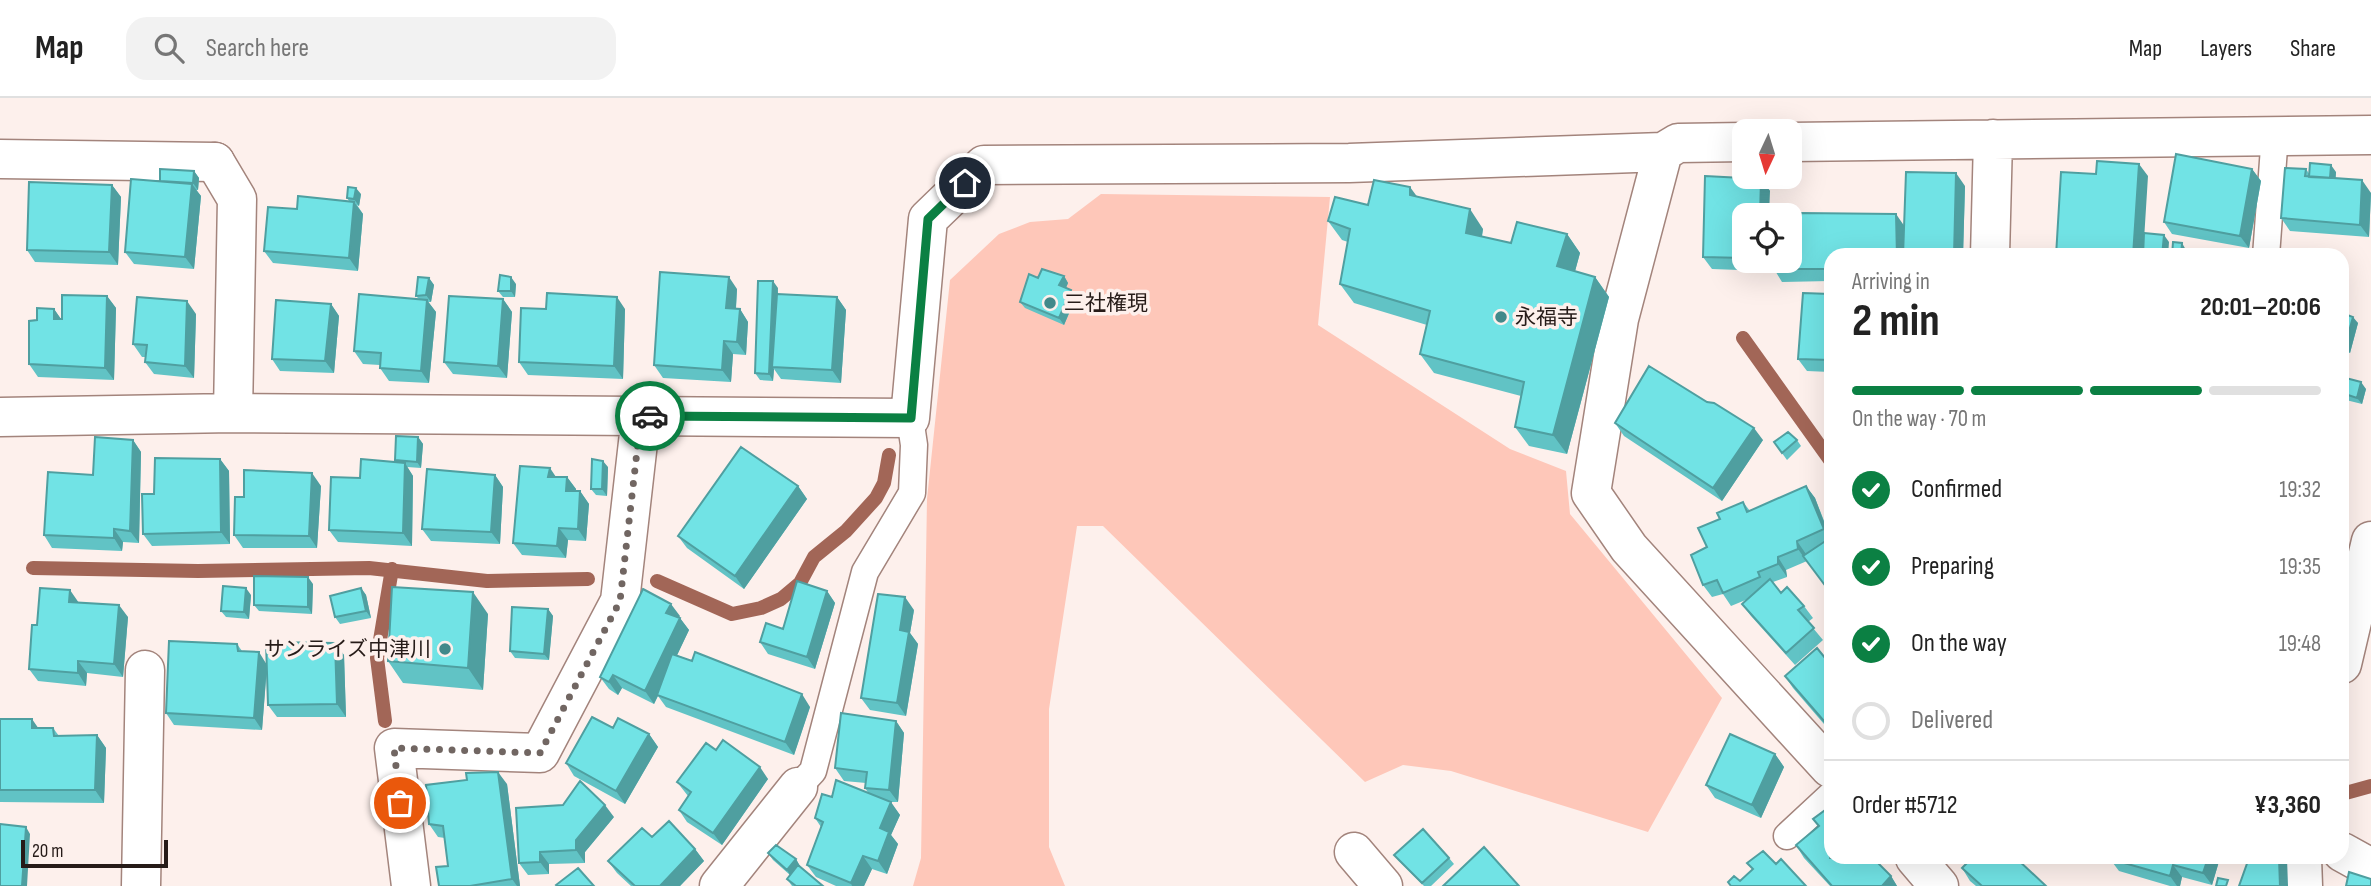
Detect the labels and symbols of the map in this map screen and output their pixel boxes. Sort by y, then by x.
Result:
north arrow [1732,119,1802,189]
pin [935,153,995,213]
place label: 三社権現 [1064,291,1148,316]
marker: 三社権現 [1042,295,1058,311]
place label: 永福寺 [1515,305,1578,330]
marker: 永福寺 [1493,309,1509,325]
courier [615,381,685,451]
place label: サンライズ中津川 [264,637,431,662]
marker: サンライズ中津川 [437,641,453,657]
pin [370,773,430,833]
scale bar [21,837,168,869]

